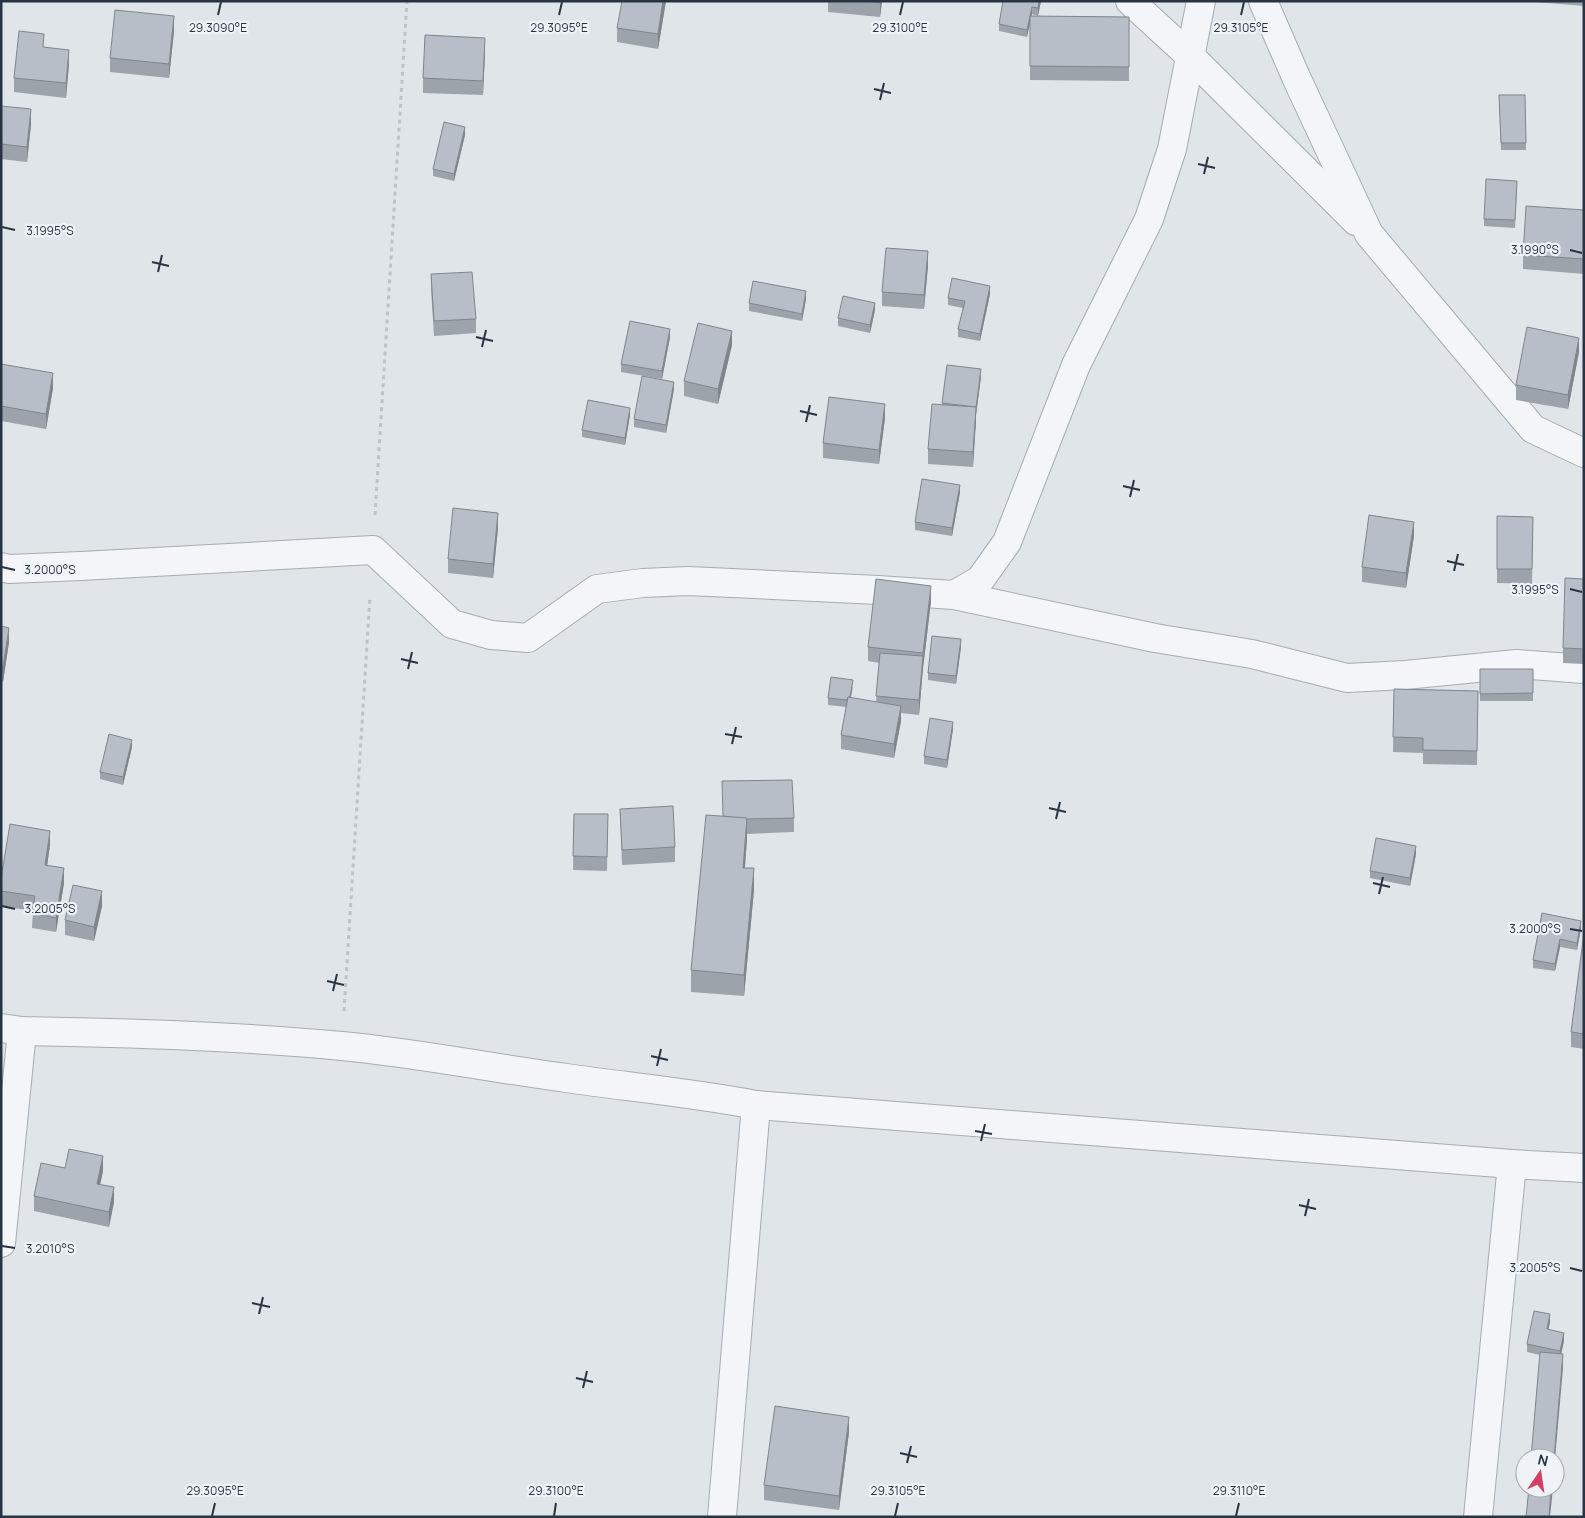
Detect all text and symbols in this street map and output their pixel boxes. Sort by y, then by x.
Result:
text: 29.3090°E [189,19,247,36]
text: 29.3095°E [530,19,588,36]
text: 29.3100°E [872,19,928,36]
text: 29.3105°E [1214,19,1269,36]
text: 3.1995°S [26,222,74,239]
text: 3.1990°S [1511,241,1559,258]
text: 3.2000°S [24,561,76,578]
text: 3.1995°S [1511,581,1559,598]
text: 3.2005°S [25,900,75,917]
text: 3.2000°S [1509,920,1561,937]
text: 3.2010°S [26,1240,74,1257]
text: 3.2005°S [1510,1259,1560,1276]
north arrow [1515,1448,1565,1498]
text: N [1536,1449,1550,1470]
text: 29.3095°E [186,1482,244,1499]
text: 29.3100°E [528,1482,584,1499]
text: 29.3105°E [871,1482,926,1499]
text: 29.3110°E [1213,1482,1265,1499]

